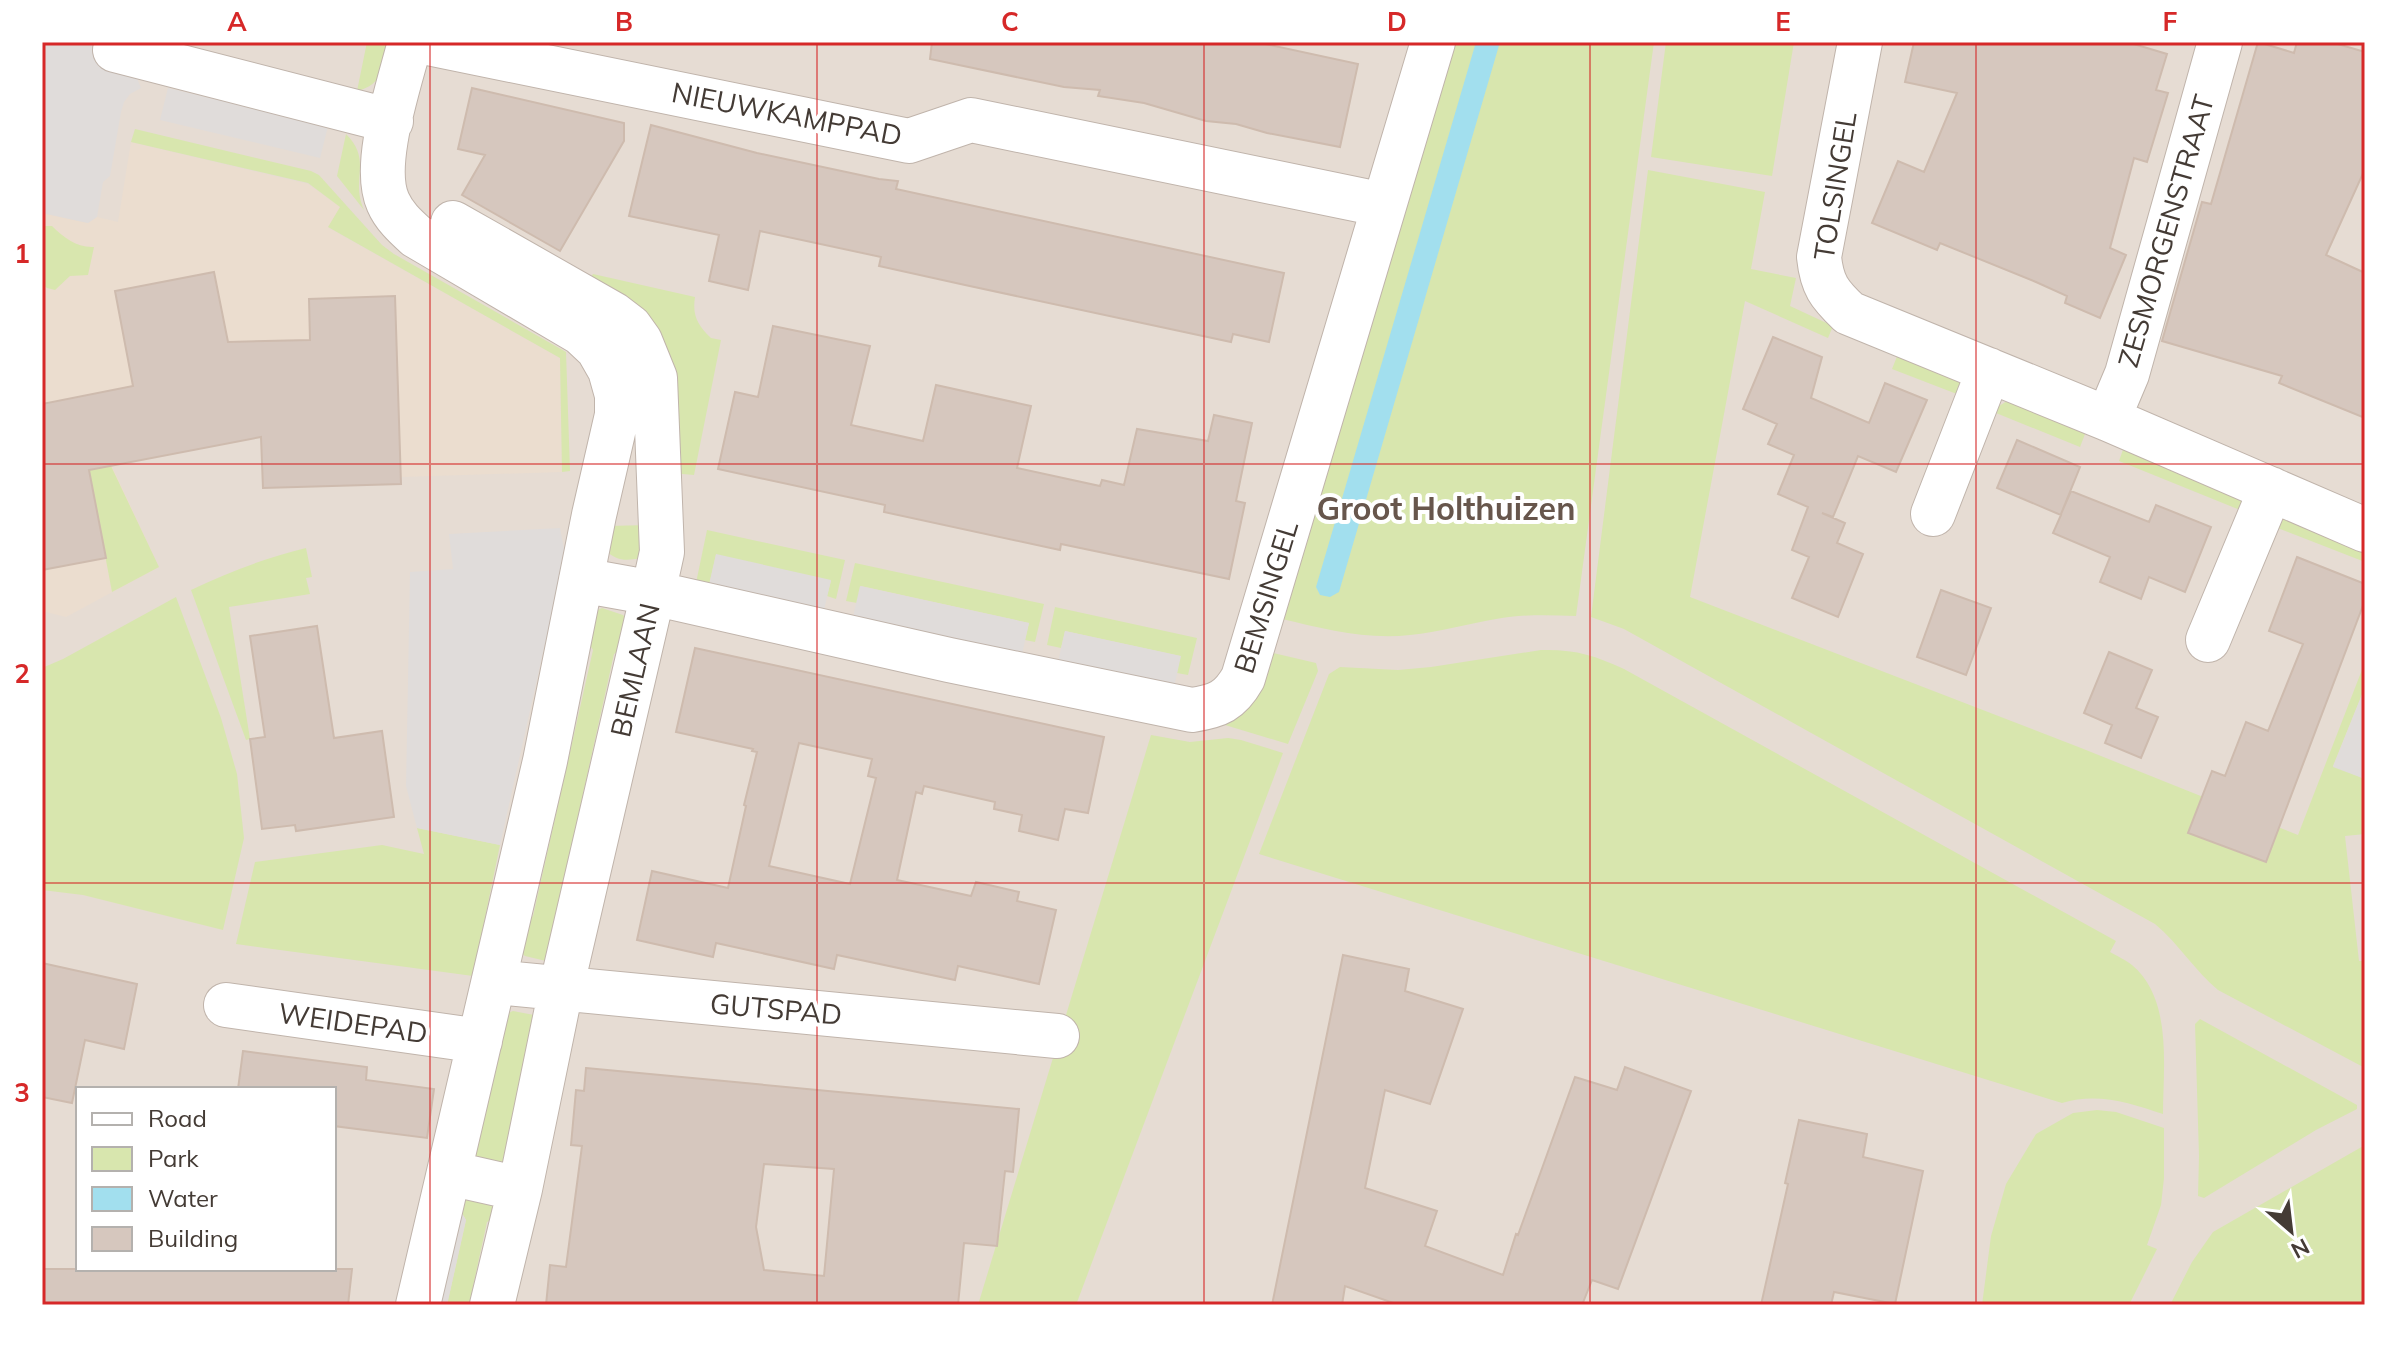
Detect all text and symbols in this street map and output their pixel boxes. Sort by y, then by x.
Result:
text: A [227,5,247,38]
text: B [615,5,633,38]
text: C [1001,5,1019,38]
text: D [1387,5,1407,38]
text: E [1775,5,1791,38]
text: F [2163,5,2178,38]
street label: NIEUWKAMPPAD [669,74,905,153]
street label: ZESMORGENSTRAAT [2110,90,2221,371]
street label: TOLSINGEL [1805,109,1864,263]
text: 1 [14,237,30,270]
district label: Groot Holthuizen [1317,488,1575,528]
street label: BEMSINGEL [1226,517,1305,677]
street label: BEMLAAN [602,600,667,740]
text: 2 [14,657,30,690]
street label: GUTSPAD [709,985,843,1032]
street label: WEIDEPAD [276,995,430,1050]
text: 3 [14,1076,30,1109]
legend [76,1087,336,1271]
text: Road [148,1103,207,1133]
text: Park [148,1143,199,1173]
text: Water [148,1183,218,1213]
north arrow [2251,1191,2331,1271]
text: Building [148,1223,238,1253]
text: N [2286,1232,2314,1265]

